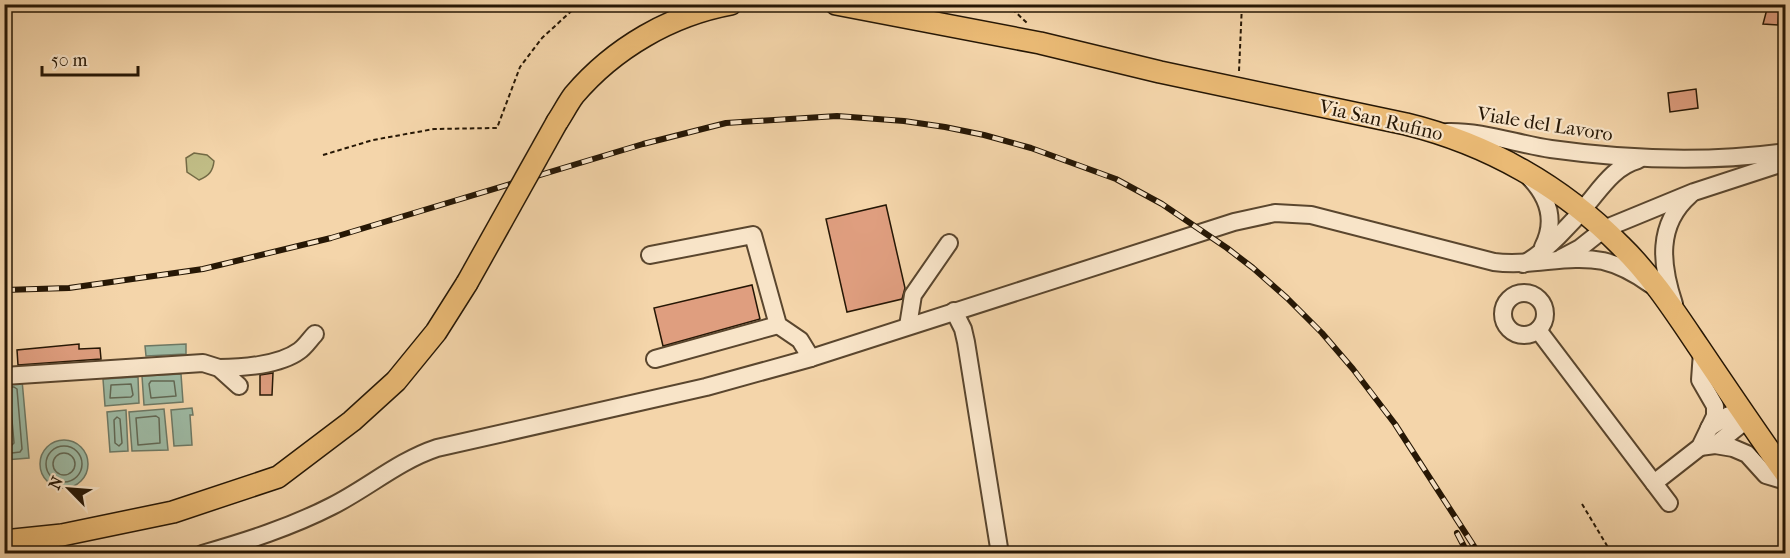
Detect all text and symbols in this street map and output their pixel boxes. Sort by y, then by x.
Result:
scale bar [42,39,138,77]
text: 50 m [51,50,88,71]
street label: Via San Rufino [1316,94,1445,145]
street label: Viale del Lavoro [1474,102,1615,146]
north arrow [39,459,99,519]
text: N [45,473,67,492]

